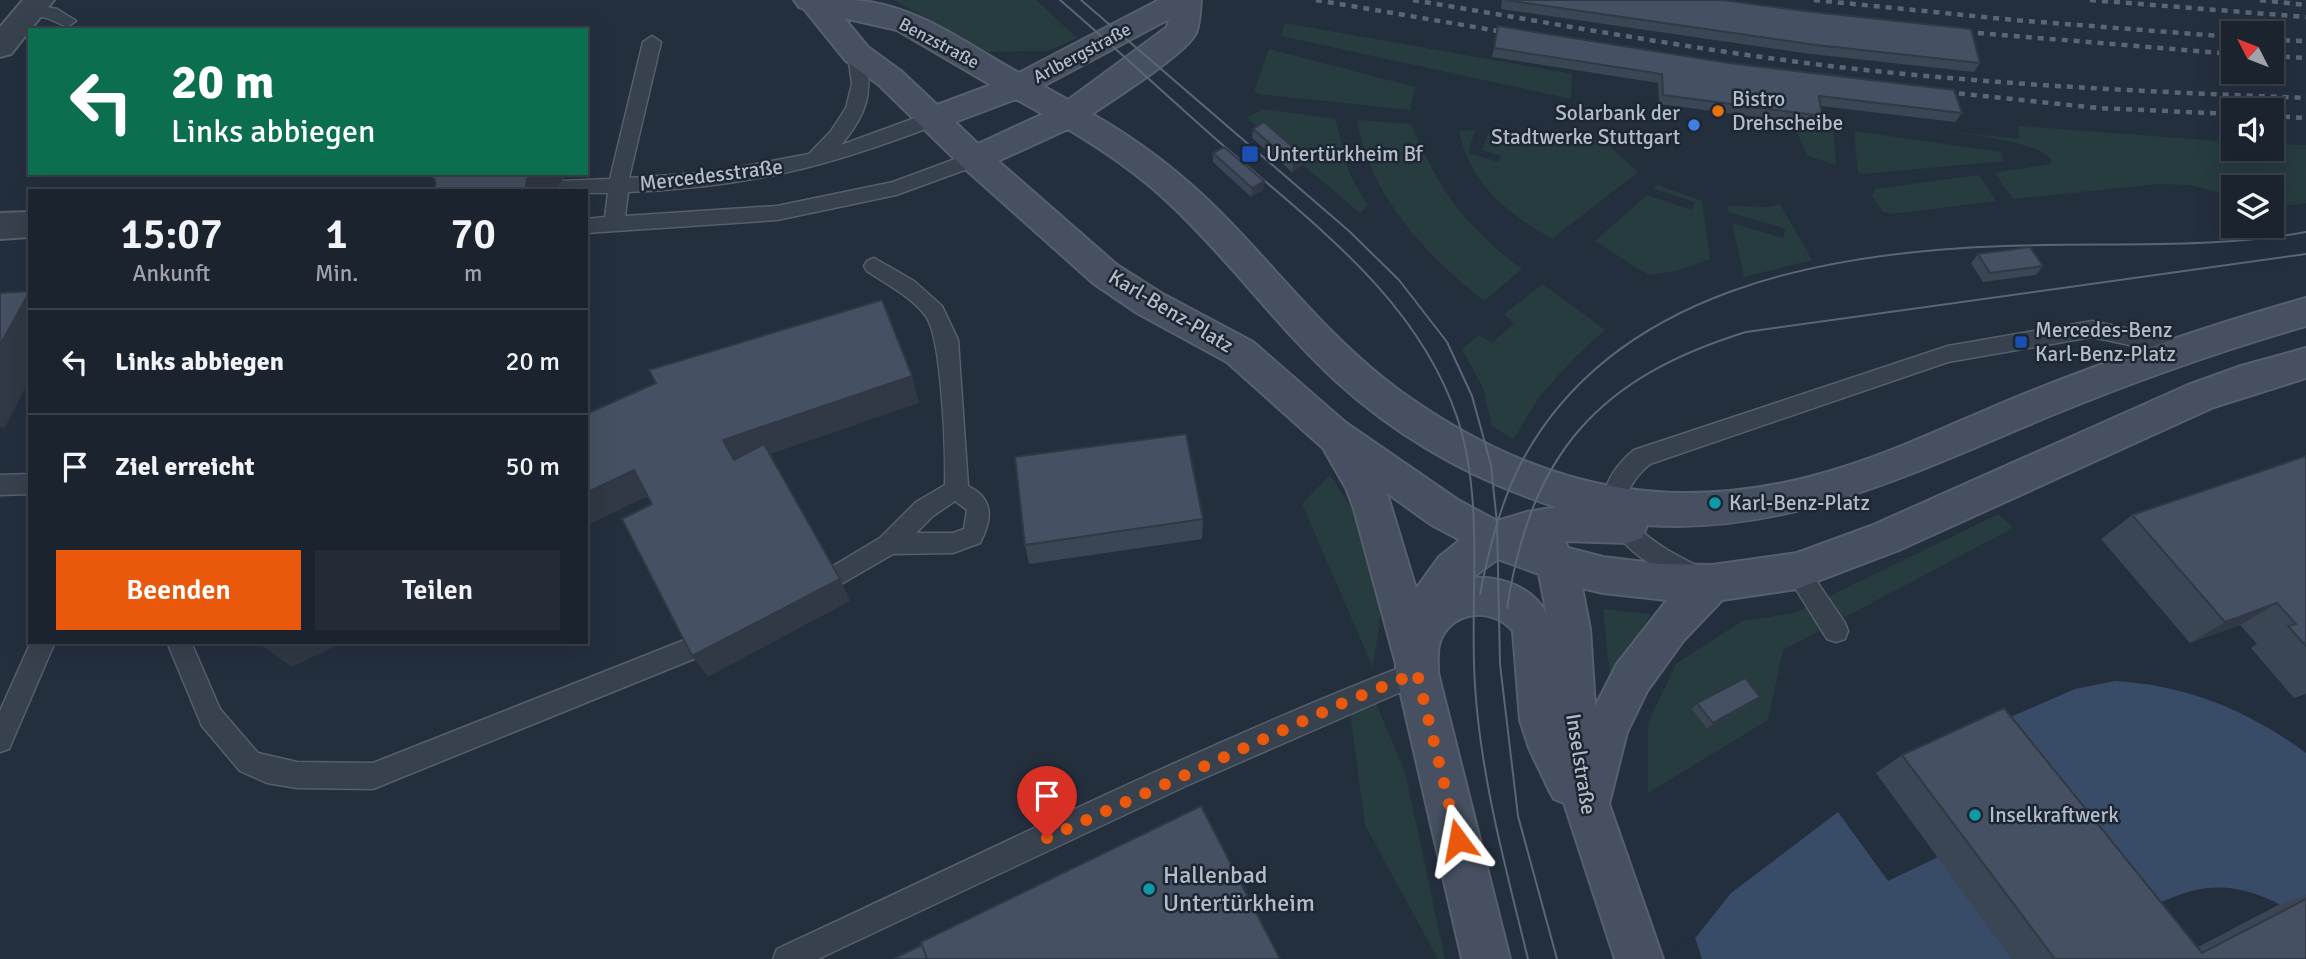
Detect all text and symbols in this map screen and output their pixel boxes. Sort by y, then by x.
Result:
street label: Benzstraße [895,13,983,73]
street label: Arlbergstraße [1029,18,1135,88]
north arrow [2221,21,2284,84]
map controls [2221,21,2284,238]
text: 20 m [171,52,274,112]
icon: left [56,56,147,147]
place label: Bistro Drehscheibe [1732,86,1843,136]
button: sound [2221,98,2284,161]
place label: Solarbank der Stadtwerke Stuttgart [1491,100,1680,150]
marker: Bistro Drehscheibe [1710,103,1726,119]
text: Links abbiegen [171,112,375,151]
marker: Solarbank der Stadtwerke Stuttgart [1686,117,1702,133]
place label: Untertürkheim Bf [1266,141,1424,167]
marker: Untertürkheim Bf [1240,144,1260,164]
street label: Mercedesstraße [638,153,784,197]
button: layers [2221,175,2284,238]
text: 15:07 [120,209,223,260]
text: 1 [325,209,348,260]
text: 70 [450,209,496,260]
text: Ankunft [132,259,210,288]
text: Min. [315,259,358,288]
text: m [464,259,482,288]
street label: Karl-Benz-Platz [1104,264,1238,358]
place label: Mercedes-Benz Karl-Benz-Platz [2035,317,2176,367]
marker: Mercedes-Benz Karl-Benz-Platz [2013,334,2029,350]
icon: left [56,343,94,381]
text: Links abbiegen [115,346,284,378]
text: 20 m [505,346,560,378]
icon: arrive [56,448,94,486]
text: Ziel erreicht [115,451,255,483]
text: 50 m [505,451,560,483]
place label: Karl-Benz-Platz [1729,490,1870,516]
marker: Karl-Benz-Platz [1707,495,1723,511]
button: Beenden [56,550,301,630]
button: Teilen [315,550,560,630]
street label: Inselstraße [1560,712,1602,816]
pin [1017,766,1077,838]
icon: arrive [1028,777,1066,815]
place label: Inselkraftwerk [1989,802,2119,828]
position arrow [1421,803,1495,877]
marker: Inselkraftwerk [1967,807,1983,823]
place label: Hallenbad Untertürkheim [1163,860,1315,918]
marker: Hallenbad Untertürkheim [1141,881,1157,897]

